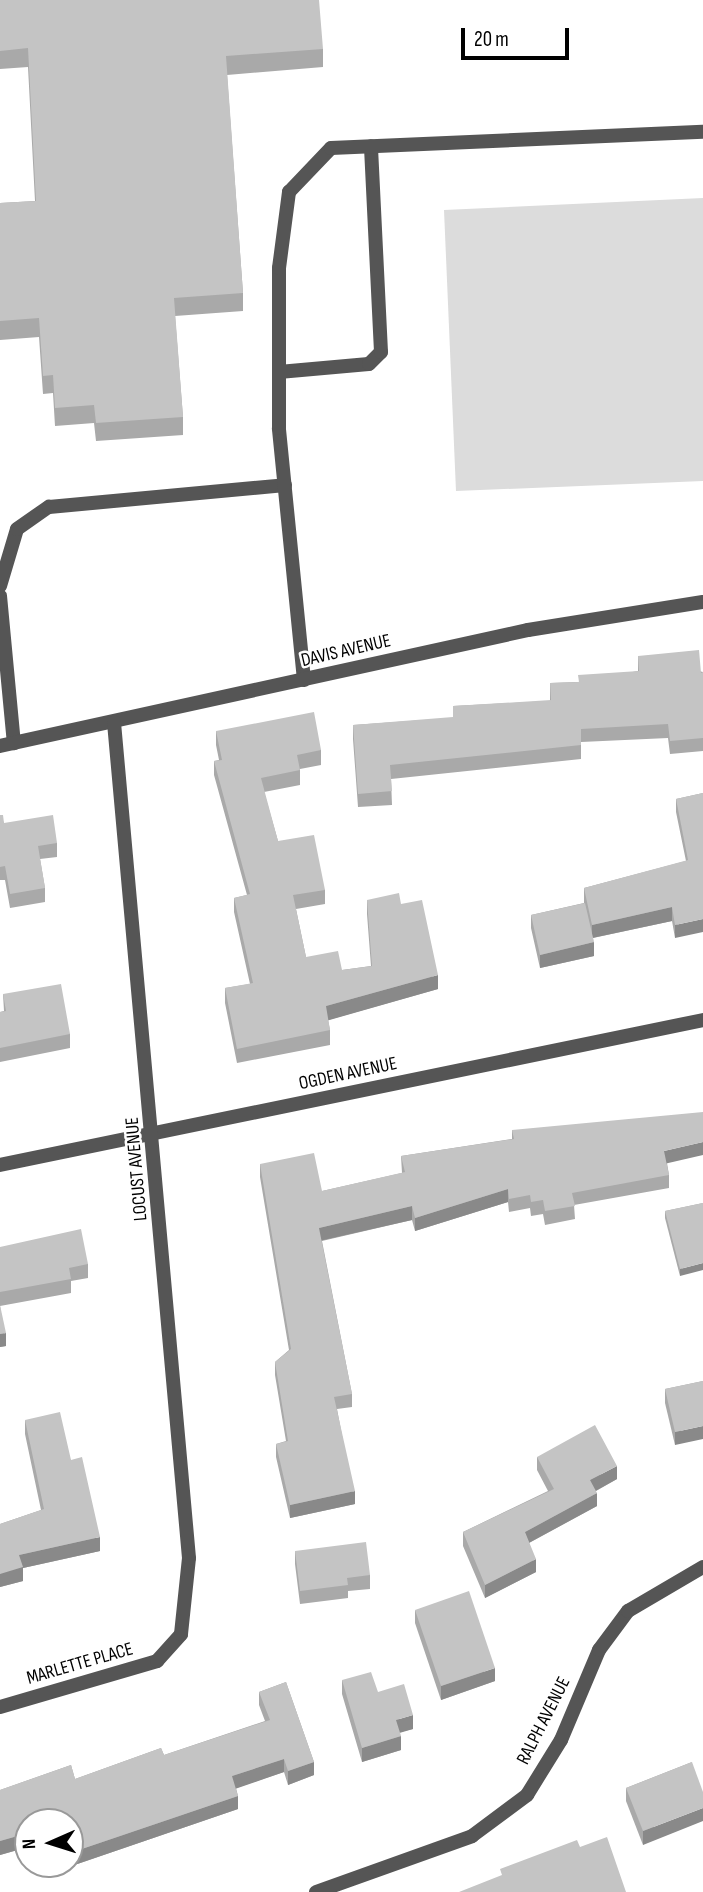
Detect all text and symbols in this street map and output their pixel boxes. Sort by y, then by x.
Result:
scale bar [465,14,574,58]
text: 20 m [474,27,509,52]
street label: DAVIS AVENUE [299,630,393,672]
street label: OGDEN AVENUE [297,1052,399,1096]
street label: LOCUST AVENUE [121,1116,153,1222]
street label: MARLETTE PLACE [24,1638,136,1690]
street label: RALPH AVENUE [512,1673,576,1769]
north arrow [14,1808,84,1878]
text: N [18,1838,41,1850]

